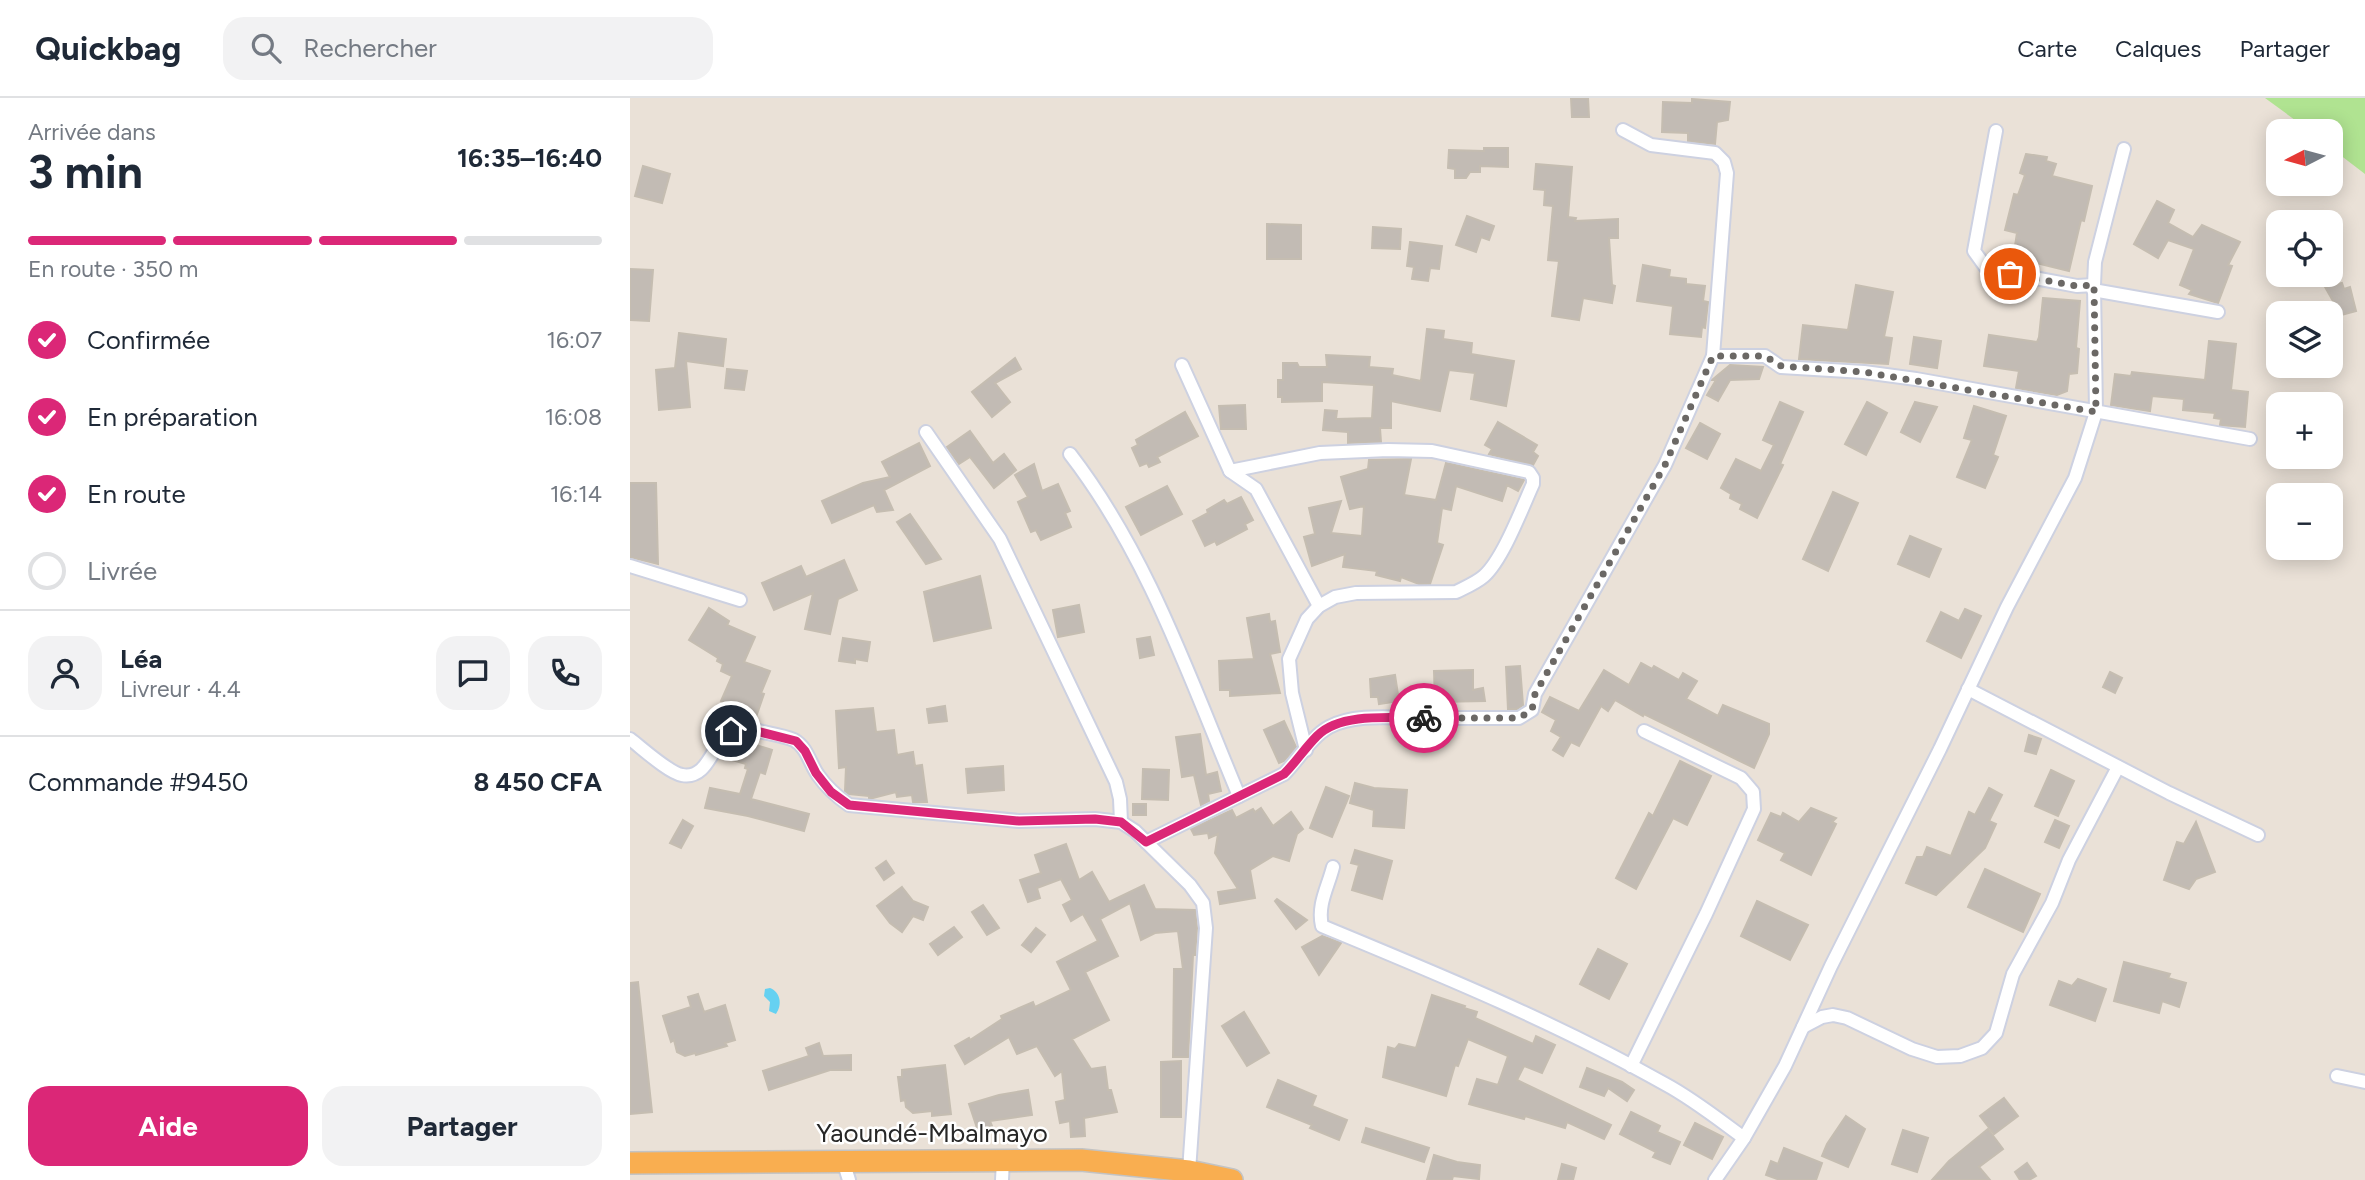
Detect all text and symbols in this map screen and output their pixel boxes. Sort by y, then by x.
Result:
search box [223,17,713,80]
text: Quickbag [35,29,181,68]
icon: search [247,29,285,67]
text: Rechercher [303,32,437,64]
text: Carte [2017,34,2077,63]
text: Calques [2115,34,2201,63]
text: Partager [2239,34,2330,63]
text: Arrivée dans [28,118,156,146]
north arrow [2266,119,2343,196]
map controls [2266,119,2343,560]
text: 16:35–16:40 [457,142,602,174]
text: 3 min [28,144,143,200]
button: locate [2266,210,2343,287]
pin [1980,244,2040,304]
text: En route · 350 m [28,255,198,283]
icon: bag [1991,255,2029,293]
button: layers [2266,301,2343,378]
icon: check [28,321,66,359]
text: Confirmée [87,324,210,356]
text: 16:07 [547,326,602,354]
button: + [2266,392,2343,469]
icon: check [28,398,66,436]
text: En préparation [87,401,258,433]
text: 16:08 [545,403,602,431]
icon: check [28,475,66,513]
text: En route [87,478,186,510]
text: 16:14 [550,480,602,508]
button: − [2266,483,2343,560]
text: Livrée [87,555,157,587]
button: person [28,636,102,710]
button: chat [436,636,510,710]
button: phone [528,636,602,710]
text: Léa [120,643,162,675]
text: Livreur · 4.4 [120,675,241,703]
courier [1389,683,1459,753]
icon: bike [1405,699,1443,737]
pin [701,701,761,761]
icon: home [712,712,750,750]
text: Commande #9450 [28,766,249,798]
text: 8 450 CFA [473,766,602,798]
button: Aide [28,1086,308,1166]
button: Partager [322,1086,602,1166]
street label: Yaoundé-Mbalmayo [816,1117,1048,1149]

